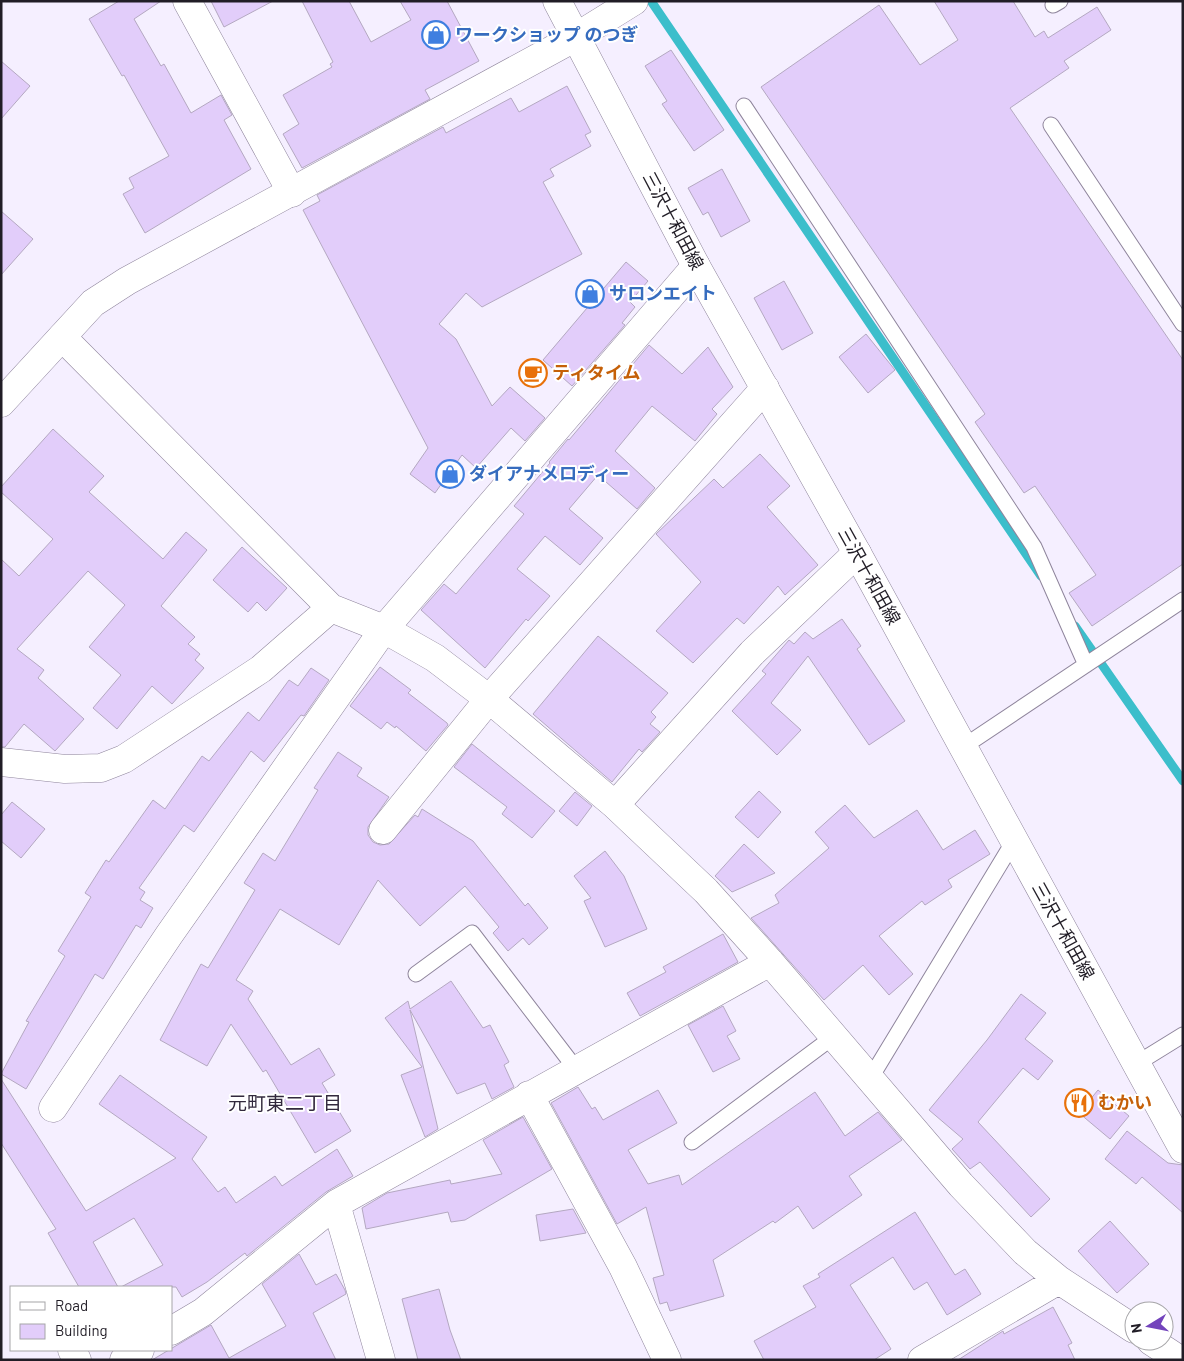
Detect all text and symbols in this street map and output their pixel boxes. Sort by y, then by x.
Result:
shop icon: ワークショップ のつぎ [421,20,451,50]
place label: ワークショップ のつぎ [455,23,639,45]
street label: 三沢十和田線 [639,168,709,273]
shop icon: サロンエイト [575,279,605,309]
place label: サロンエイト [609,282,717,304]
cafe icon: ティタイム [518,358,548,388]
place label: ティタイム [552,361,641,383]
shop icon: ダイアナメロディー [435,459,465,489]
place label: ダイアナメロディー [469,462,629,484]
street label: 三沢十和田線 [834,523,906,628]
street label: 三沢十和田線 [1028,878,1100,983]
restaurant icon: むかい [1064,1088,1094,1118]
district label: 元町東二丁目 [228,1091,342,1114]
place label: むかい [1098,1091,1152,1113]
legend [10,1286,172,1351]
text: Road [55,1296,88,1314]
north arrow [1124,1301,1174,1351]
text: Building [55,1321,108,1339]
text: N [1127,1322,1145,1334]

